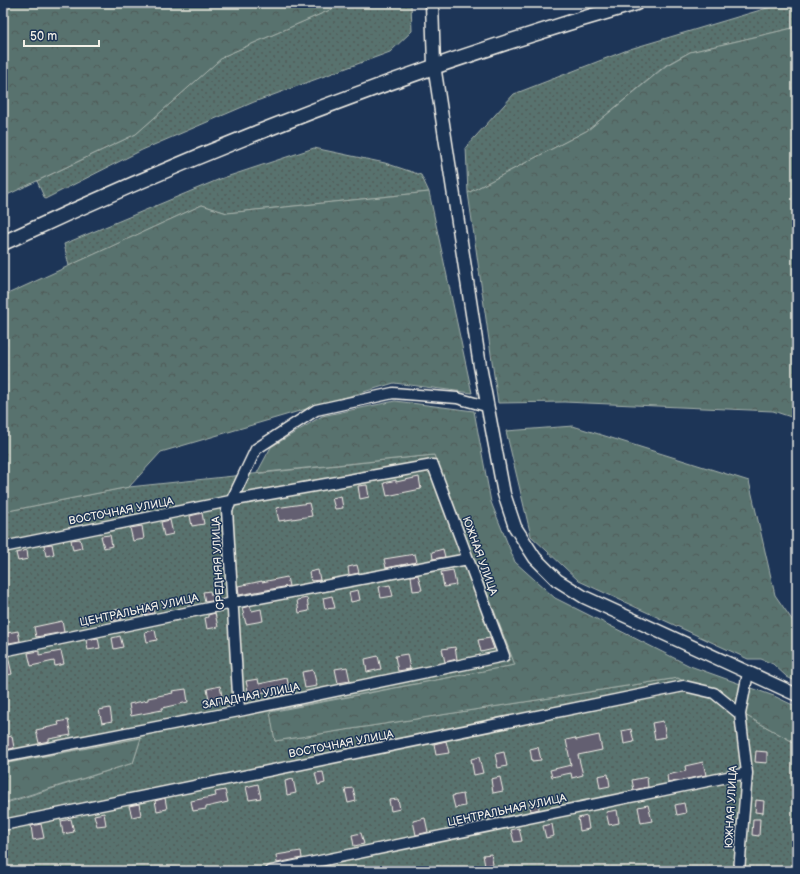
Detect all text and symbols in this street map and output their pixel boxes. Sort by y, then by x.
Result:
scale bar [24,22,99,48]
text: 50 m [30,29,57,44]
street label: ВОСТОЧНАЯ УЛИЦА [68,494,175,528]
street label: ЮЖНАЯ УЛИЦА [460,515,500,597]
street label: СРЕДНЯЯ УЛИЦА [209,516,227,610]
street label: ЦЕНТРАЛЬНАЯ УЛИЦА [78,591,200,629]
street label: ЗАПАДНАЯ УЛИЦА [201,680,301,712]
street label: ВОСТОЧНАЯ УЛИЦА [288,727,395,761]
street label: ЮЖНАЯ УЛИЦА [722,765,740,849]
street label: ЦЕНТРАЛЬНАЯ УЛИЦА [446,791,568,829]

